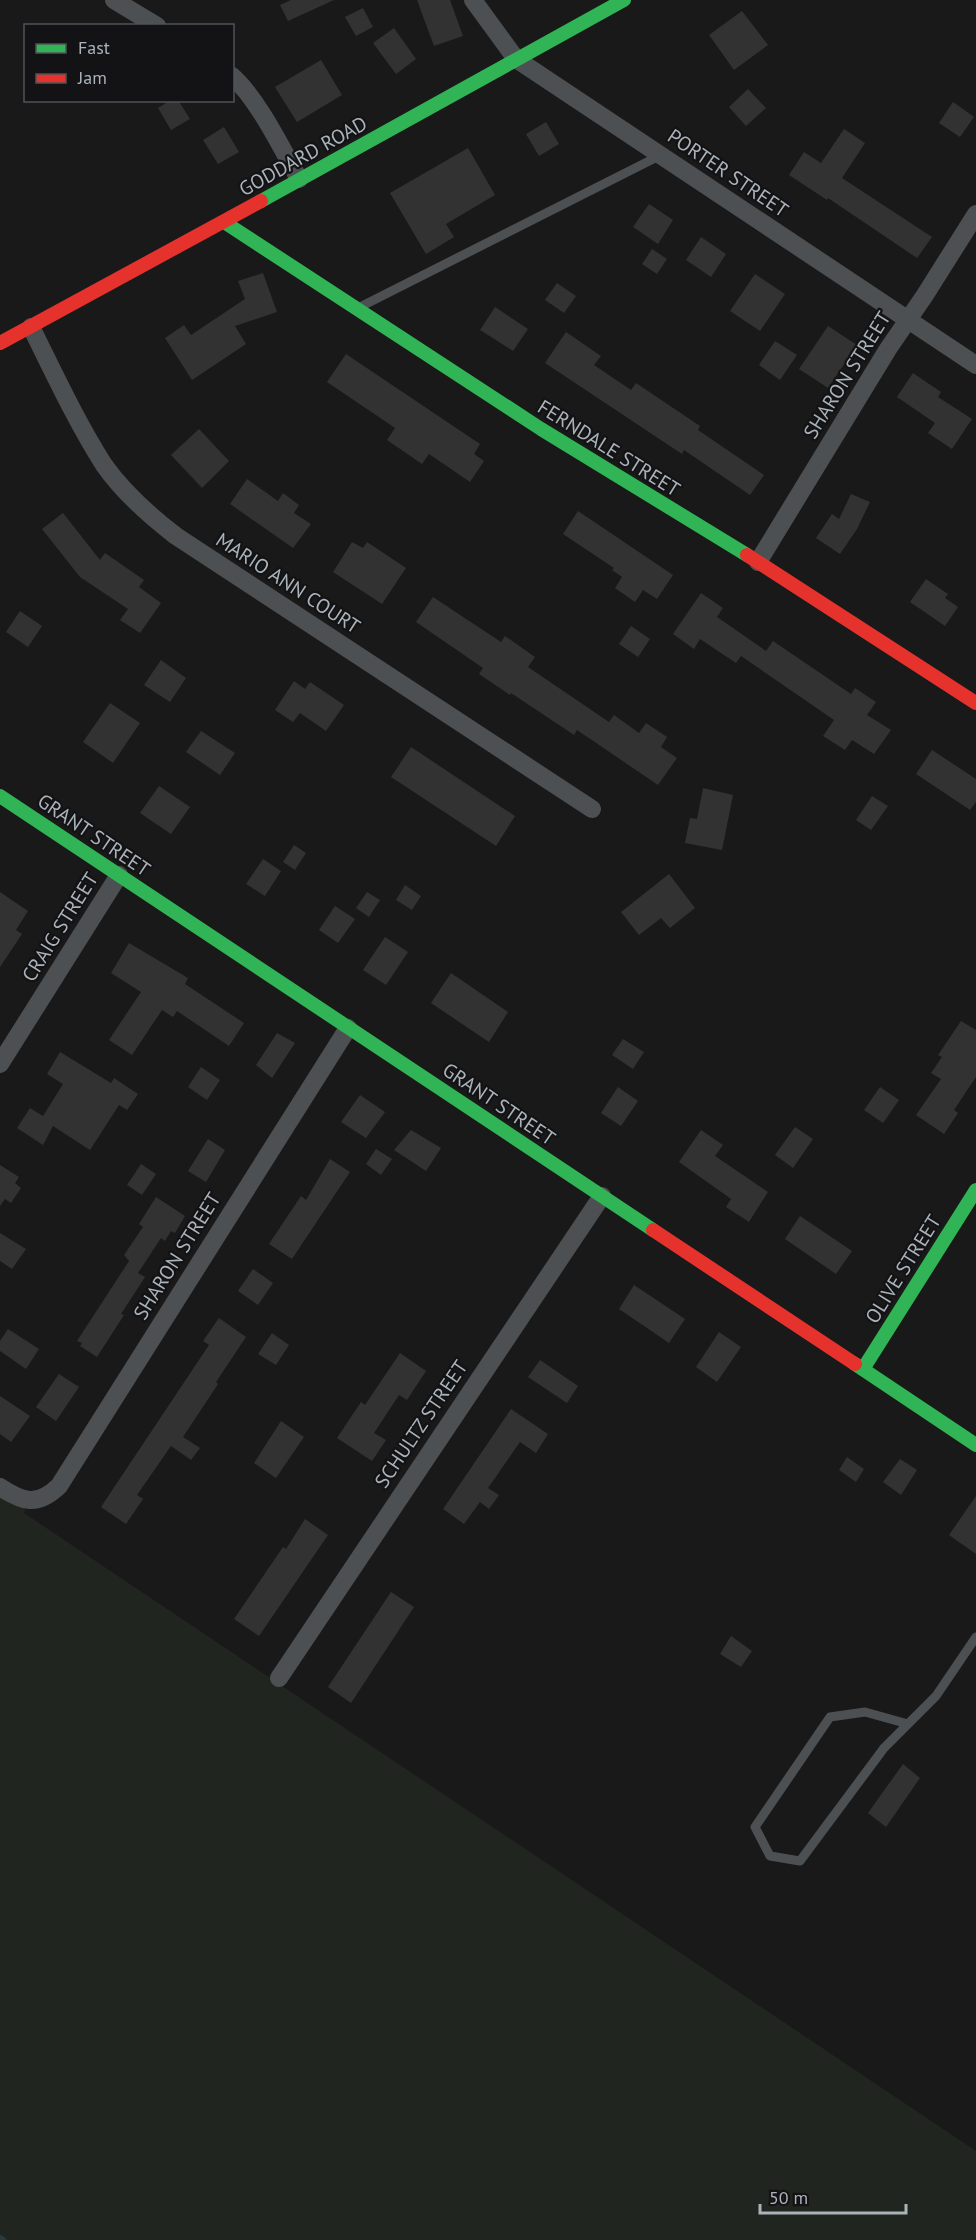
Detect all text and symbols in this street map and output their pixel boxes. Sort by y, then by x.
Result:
legend [24,24,234,102]
text: Fast [78,36,110,59]
text: Jam [77,66,107,89]
street label: GODDARD ROAD [234,110,372,202]
street label: PORTER STREET [663,123,793,223]
street label: SHARON STREET [797,306,897,444]
street label: FERNDALE STREET [533,394,685,502]
street label: MARIO ANN COURT [211,527,365,639]
street label: GRANT STREET [33,788,155,882]
street label: CRAIG STREET [16,868,104,986]
street label: GRANT STREET [438,1057,560,1151]
street label: SHARON STREET [127,1187,227,1325]
street label: OLIVE STREET [859,1210,947,1328]
street label: SCHULTZ STREET [369,1355,473,1493]
scale bar [760,2177,906,2215]
text: 50 m [769,2186,808,2209]

